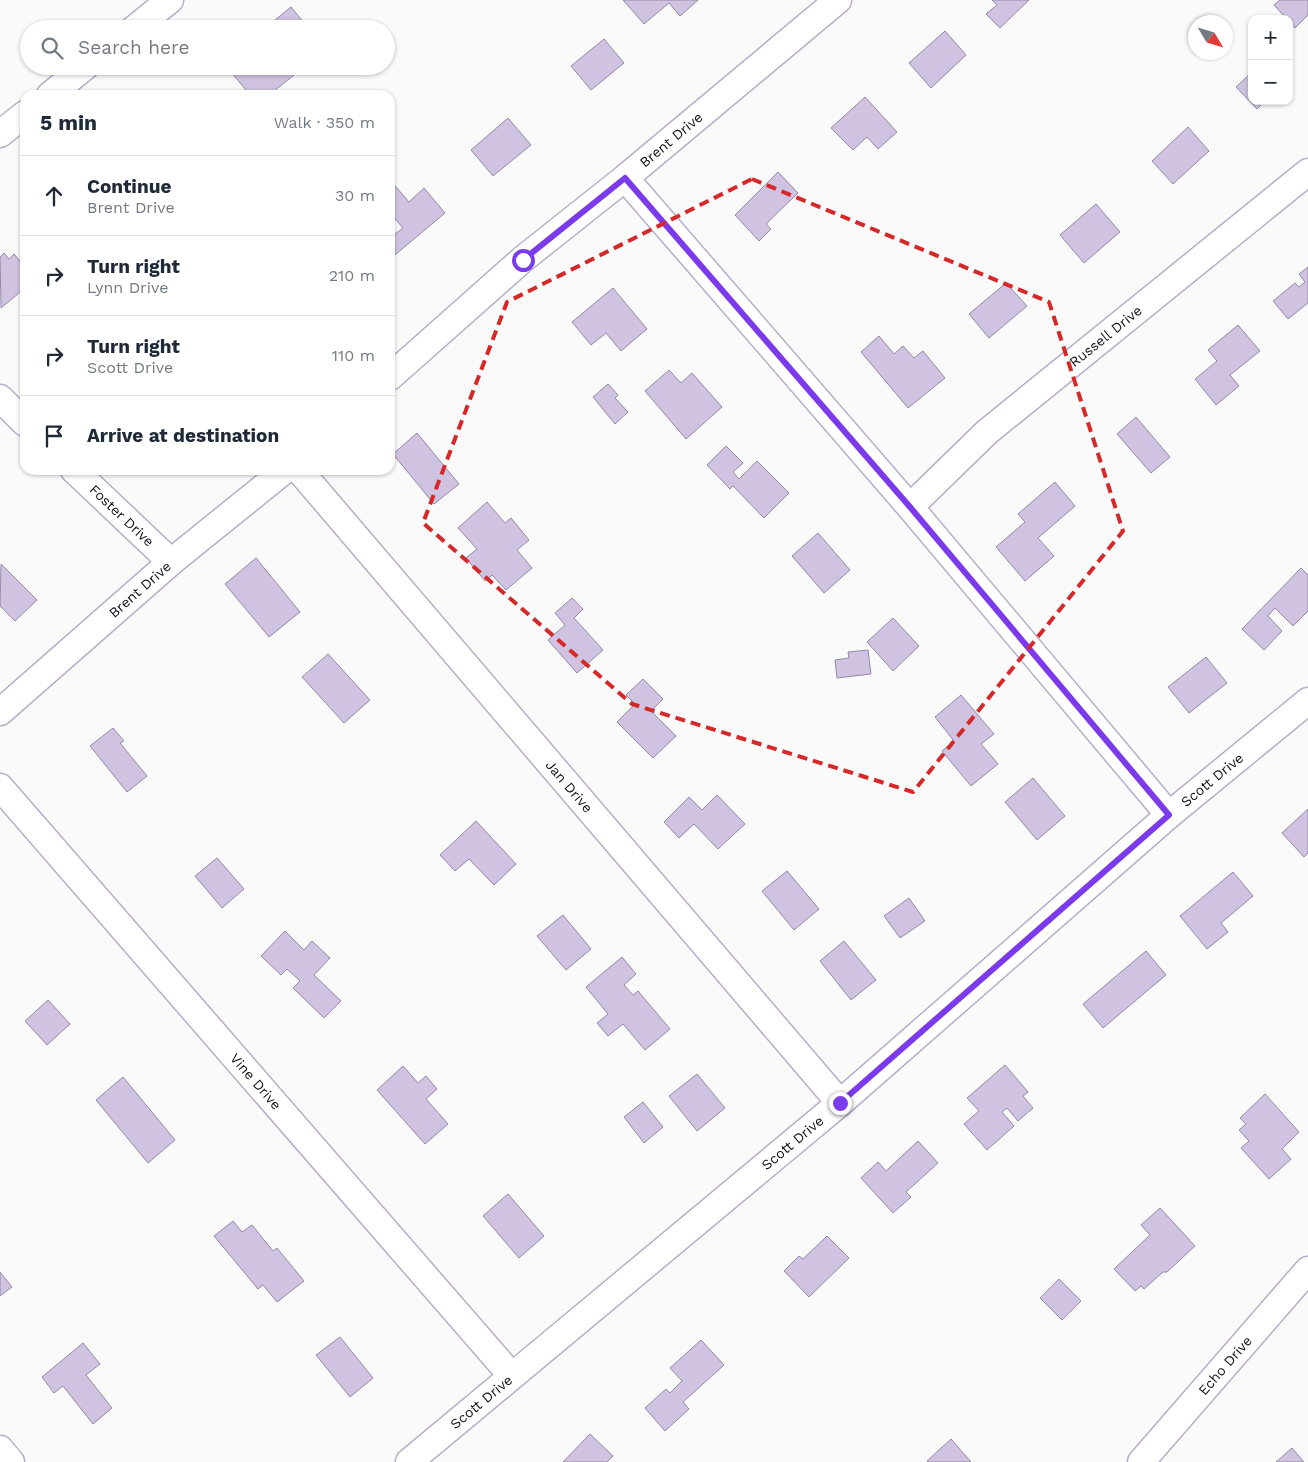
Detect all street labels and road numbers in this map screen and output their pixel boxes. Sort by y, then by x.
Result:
street label: Brent Drive [636,109,706,170]
street label: Russell Drive [1066,302,1145,370]
street label: Foster Drive [86,481,157,550]
street label: Brent Drive [106,558,174,621]
street label: Scott Drive [1178,749,1246,810]
street label: Jan Drive [542,757,596,816]
street label: Vine Drive [227,1050,285,1113]
street label: Scott Drive [758,1112,827,1173]
street label: Echo Drive [1195,1333,1255,1398]
street label: Scott Drive [447,1372,515,1432]

